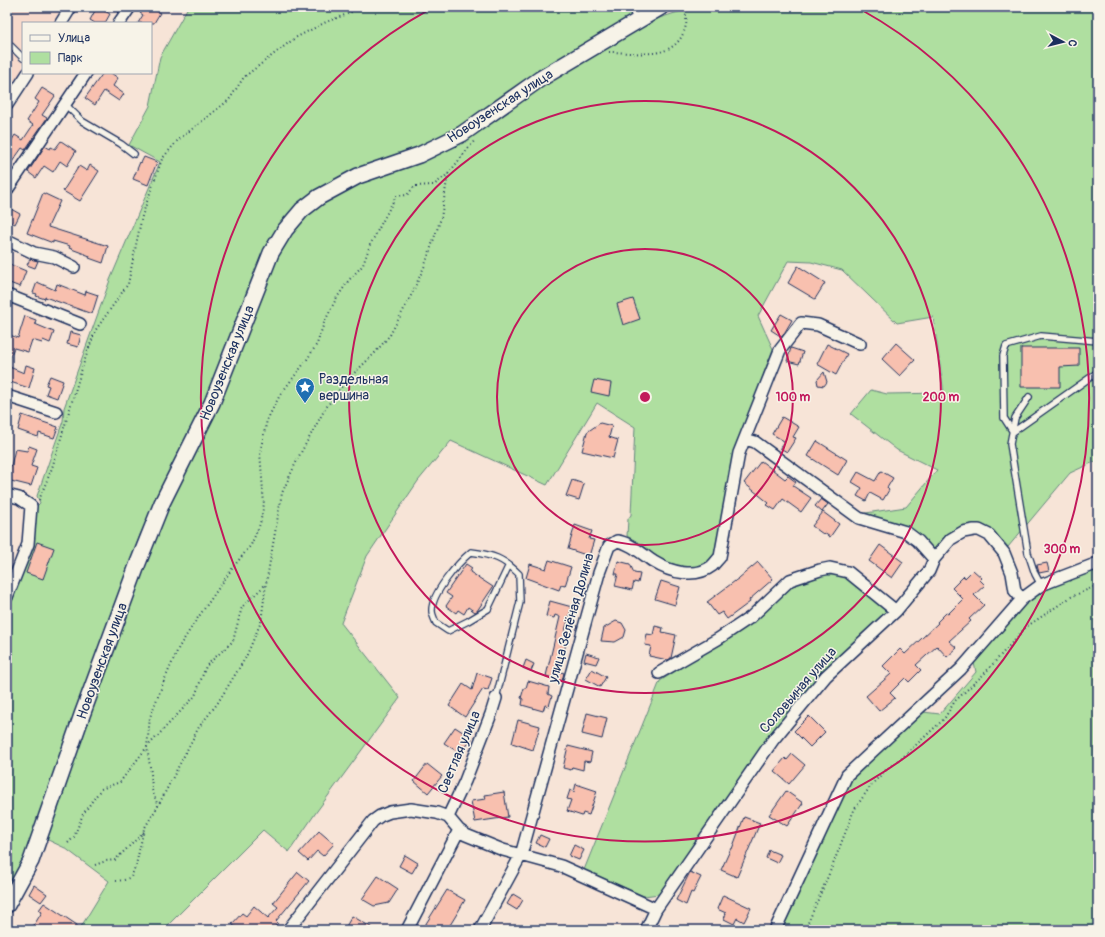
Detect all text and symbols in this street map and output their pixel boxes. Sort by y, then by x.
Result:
legend [22,22,152,74]
north arrow [1043,22,1083,62]
text: Улица [58,31,90,46]
text: С [1066,39,1079,48]
text: Парк [58,51,83,66]
street label: Новоузенская улица [444,65,556,147]
street label: Новоузенская улица [196,303,258,423]
place label: Раздельная вершина [319,371,388,404]
place icon: Раздельная вершина [294,376,316,404]
centre of rings [638,390,652,404]
text: 100 m [776,390,811,405]
text: 200 m [923,390,960,405]
text: 300 m [1044,542,1081,557]
street label: улица Зелёная Долина [544,551,598,686]
street label: Новоузенская улица [73,600,131,722]
street label: Соловьиная улица [756,643,840,737]
street label: Светлая улица [434,708,484,796]

